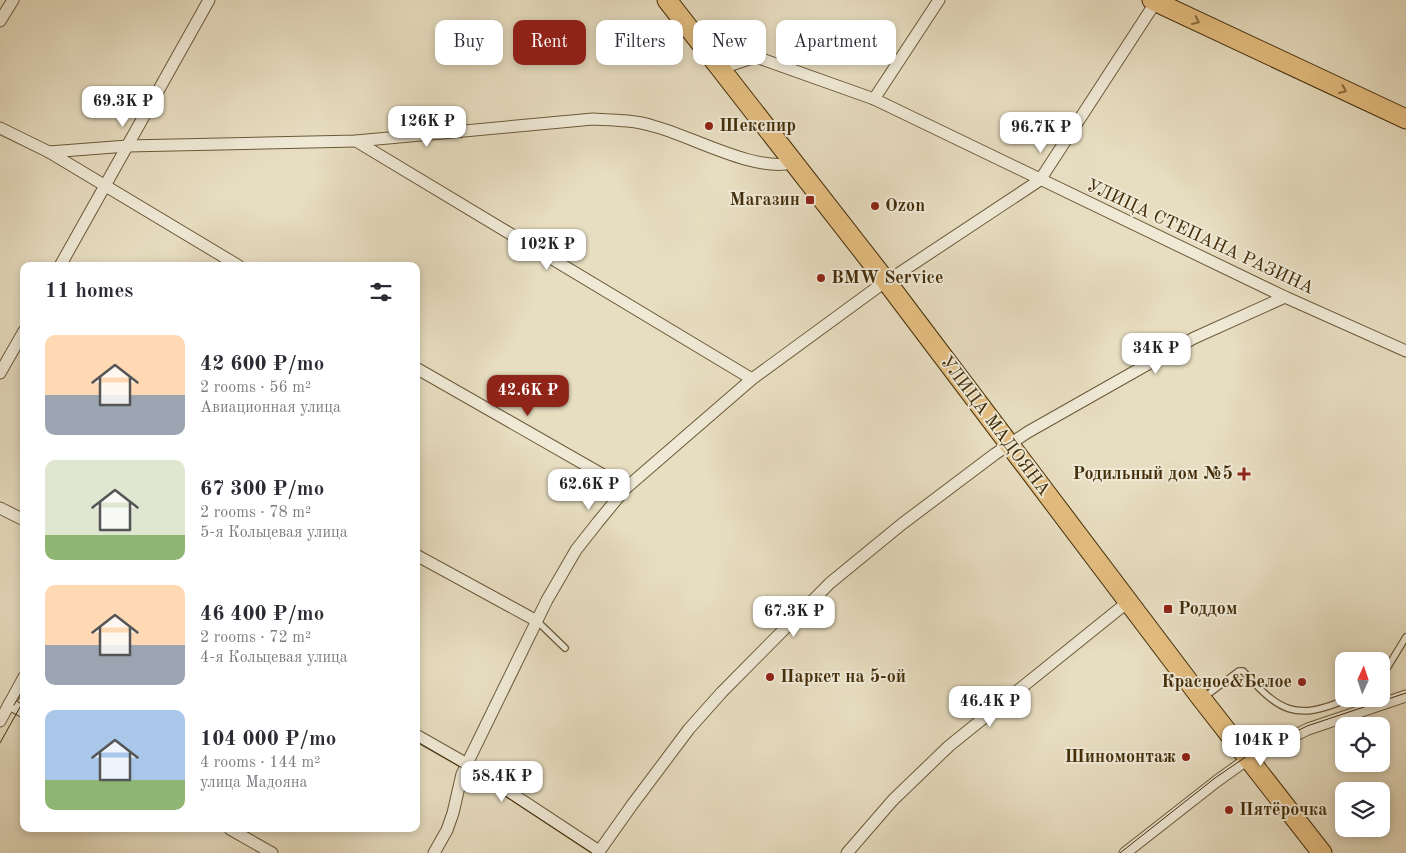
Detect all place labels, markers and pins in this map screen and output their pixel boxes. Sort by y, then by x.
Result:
pin: 69.3K ₽ [77,86,169,128]
pin: 126K ₽ [386,106,468,148]
pin: 96.7K ₽ [995,112,1087,154]
place label: Шекспир [719,117,796,135]
marker: Шекспир [703,120,715,132]
place label: Магазин [729,191,800,209]
marker: Магазин [804,194,816,206]
place label: Ozon [885,197,925,215]
marker: Ozon [869,200,881,212]
pin: 102K ₽ [506,228,588,271]
place label: BMW Service [831,269,943,287]
marker: BMW Service [815,272,827,284]
pin: 34K ₽ [1121,332,1191,375]
pin: 42.6K ₽ [482,374,574,417]
place label: Родильный дом №5 [1073,465,1233,483]
marker: Родильный дом №5 [1237,467,1251,481]
pin: 62.6K ₽ [543,468,635,511]
pin: 67.3K ₽ [748,596,840,638]
place label: Роддом [1178,600,1237,618]
marker: Роддом [1162,603,1174,615]
place label: Паркет на 5-ой [780,668,906,686]
marker: Паркет на 5-ой [764,671,776,683]
place label: Красное&Белое [1161,673,1292,691]
marker: Красное&Белое [1296,676,1308,688]
pin: 46.4K ₽ [944,686,1036,728]
pin: 104K ₽ [1220,724,1302,767]
place label: Шиномонтаж [1064,748,1176,766]
marker: Шиномонтаж [1180,751,1192,763]
pin: 58.4K ₽ [456,760,548,803]
place label: Пятёрочка [1239,801,1327,819]
marker: Пятёрочка [1223,804,1235,816]

